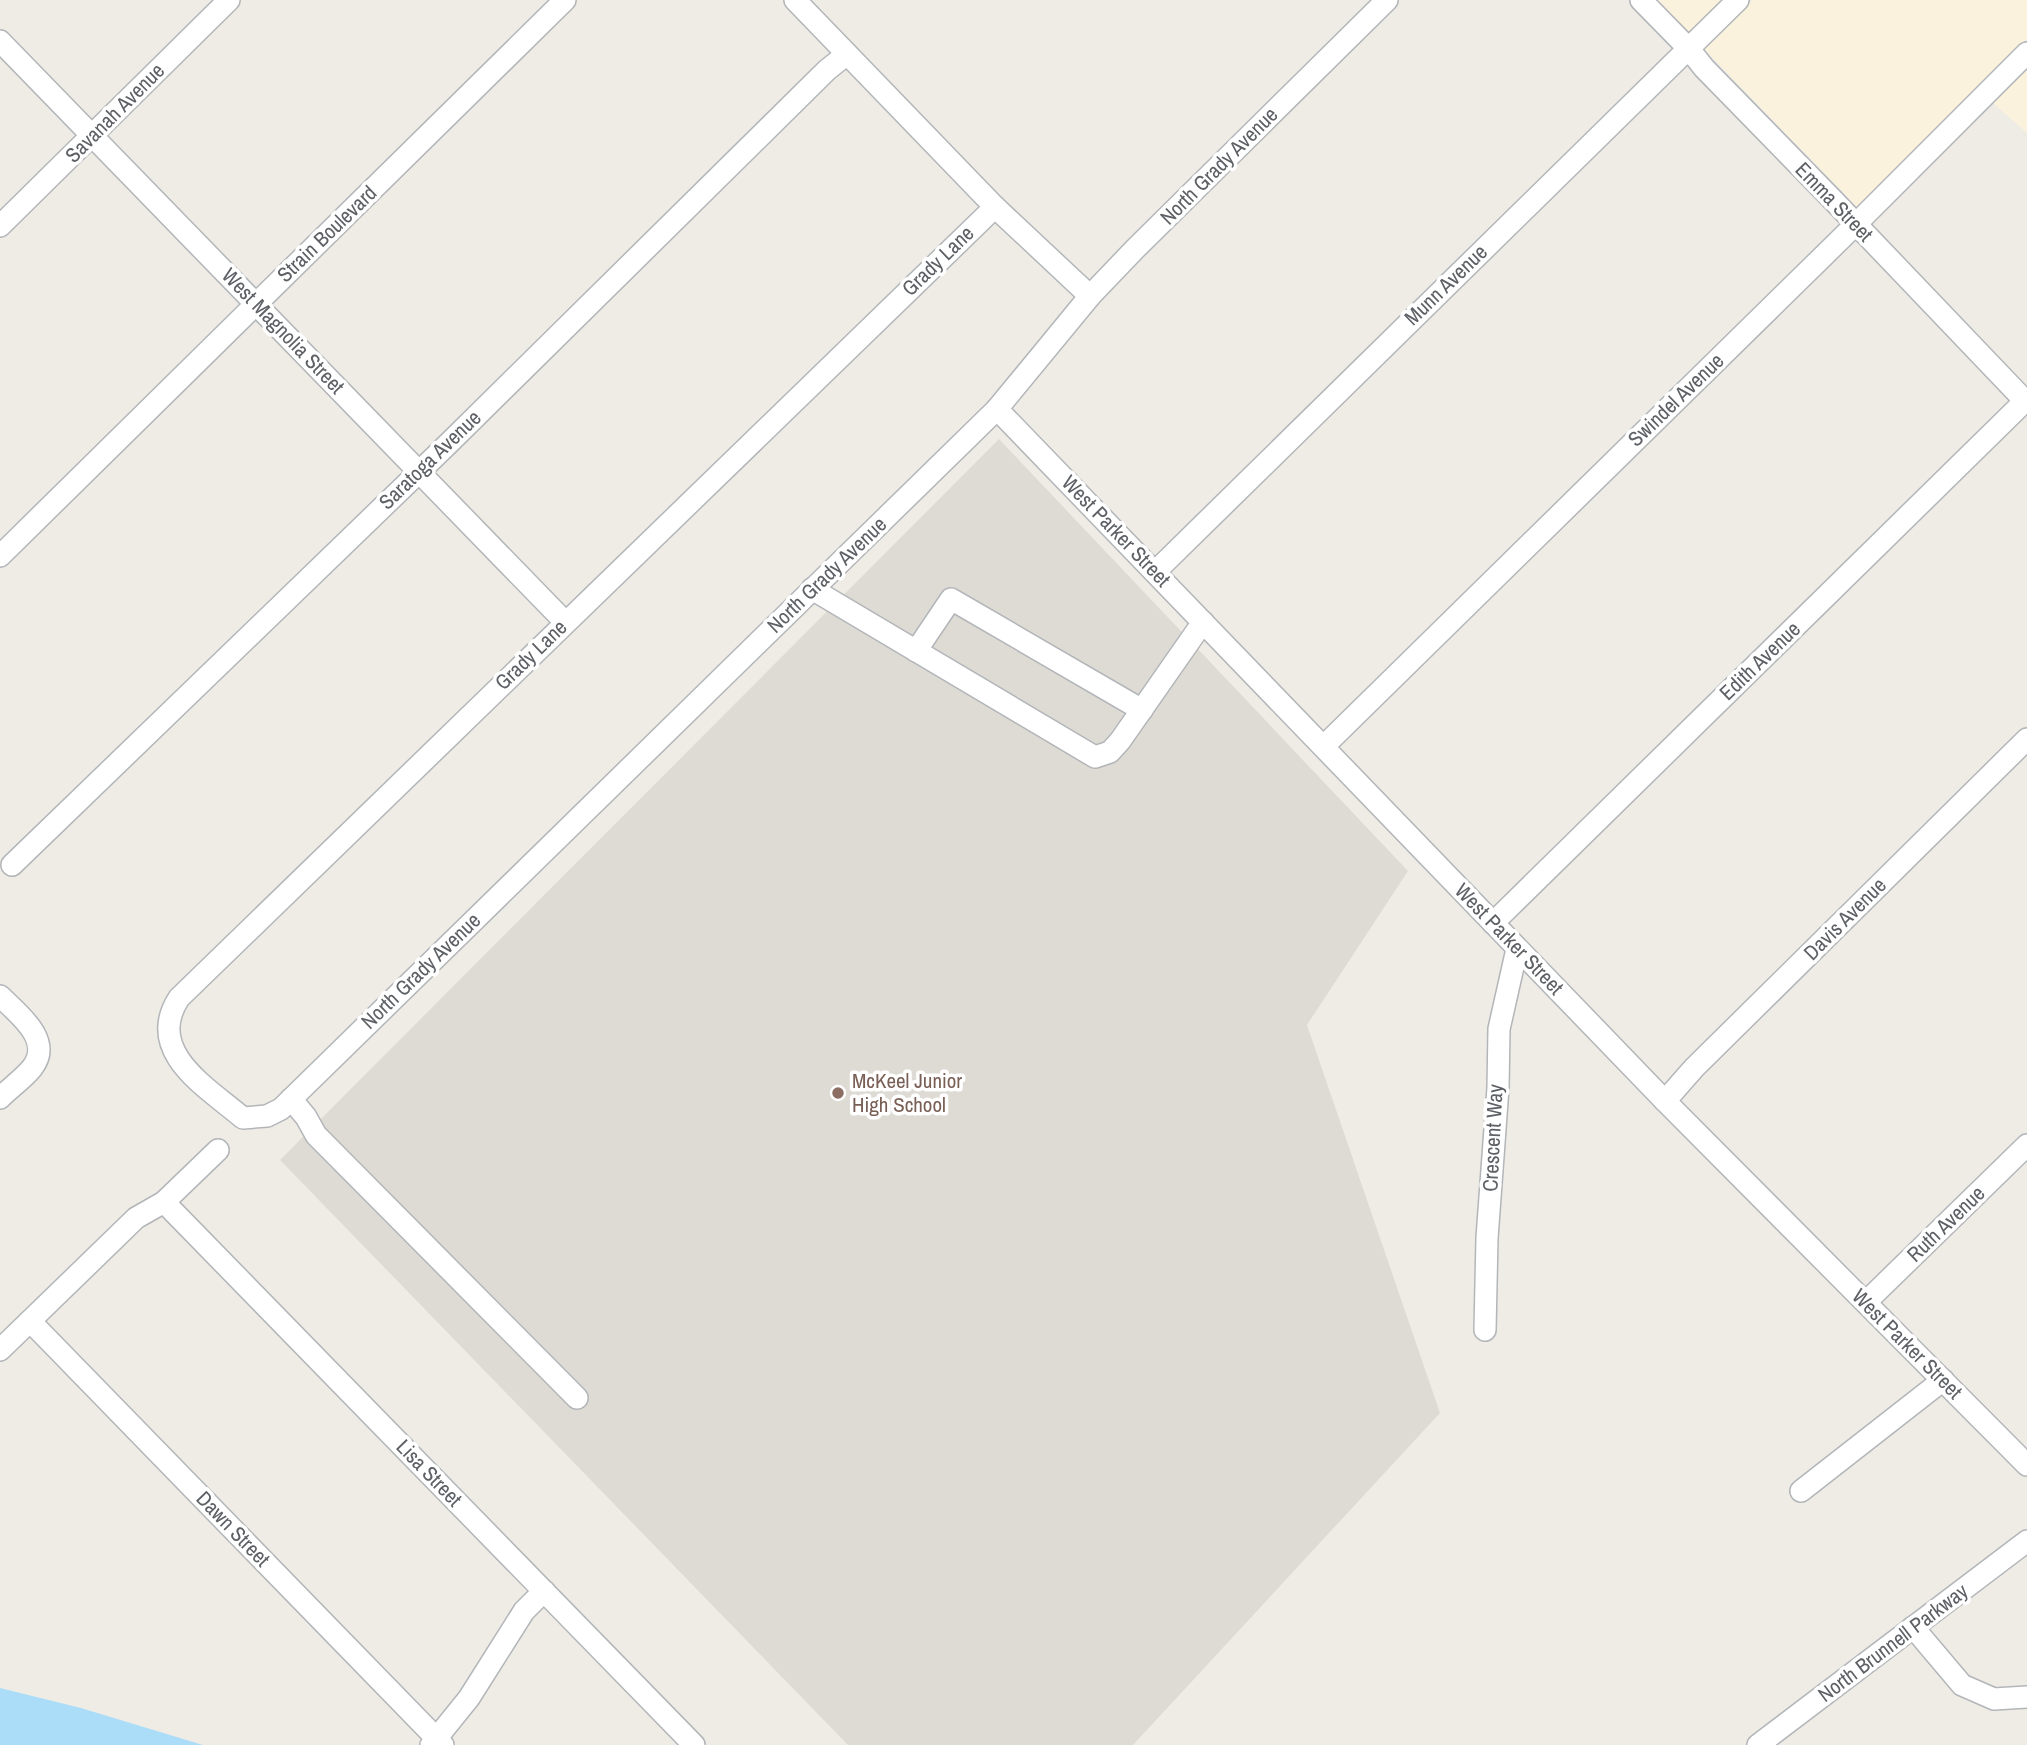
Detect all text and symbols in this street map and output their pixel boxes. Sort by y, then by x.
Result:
street label: Savanah Avenue [58,56,171,169]
street label: North Grady Avenue [1153,100,1284,231]
street label: Emma Street [1789,155,1880,248]
street label: Strain Boulevard [270,179,383,289]
street label: Grady Lane [895,219,980,302]
street label: Munn Avenue [1398,238,1494,332]
street label: West Magnolia Street [216,261,351,400]
street label: Swindel Avenue [1621,346,1730,453]
street label: Saratoga Avenue [372,403,487,516]
street label: West Parker Street [1056,468,1177,593]
street label: North Grady Avenue [761,510,893,639]
street label: Grady Lane [488,613,573,696]
street label: Edith Avenue [1713,615,1806,707]
street label: Davis Avenue [1797,871,1892,966]
street label: West Parker Street [1449,876,1570,1001]
street label: North Grady Avenue [355,906,487,1035]
place label: McKeel Junior High School [852,1066,962,1119]
street label: Crescent Way [1475,1083,1510,1192]
marker: McKeel Junior High School [830,1085,846,1101]
street label: Ruth Avenue [1900,1179,1991,1268]
street label: West Parker Street [1846,1282,1969,1405]
street label: Lisa Street [390,1433,469,1513]
street label: Dawn Street [190,1484,277,1573]
street label: North Brunnell Parkway [1812,1576,1974,1709]

